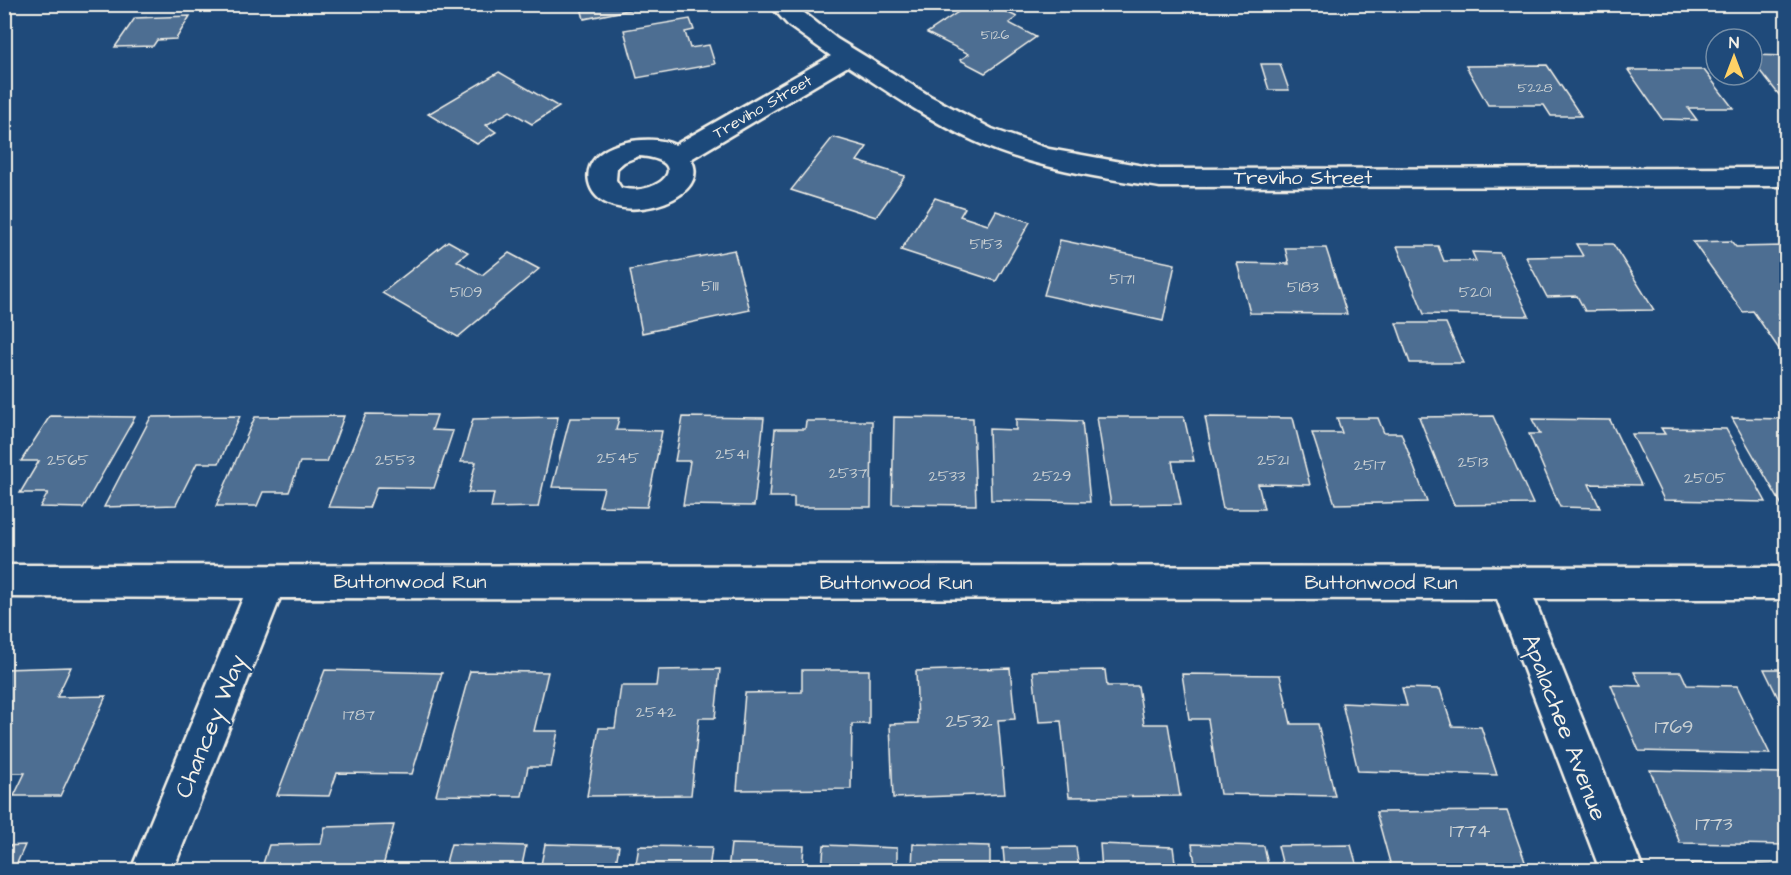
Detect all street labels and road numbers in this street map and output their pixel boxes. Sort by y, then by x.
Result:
street label: Treviho Street [709,69,816,144]
street label: Treviho Street [1234,164,1372,192]
street label: Buttonwood Run [333,568,487,596]
street label: Buttonwood Run [819,569,973,597]
street label: Buttonwood Run [1304,569,1458,597]
street label: Apalachee Avenue [1513,629,1615,826]
street label: Chancey Way [167,650,256,804]

